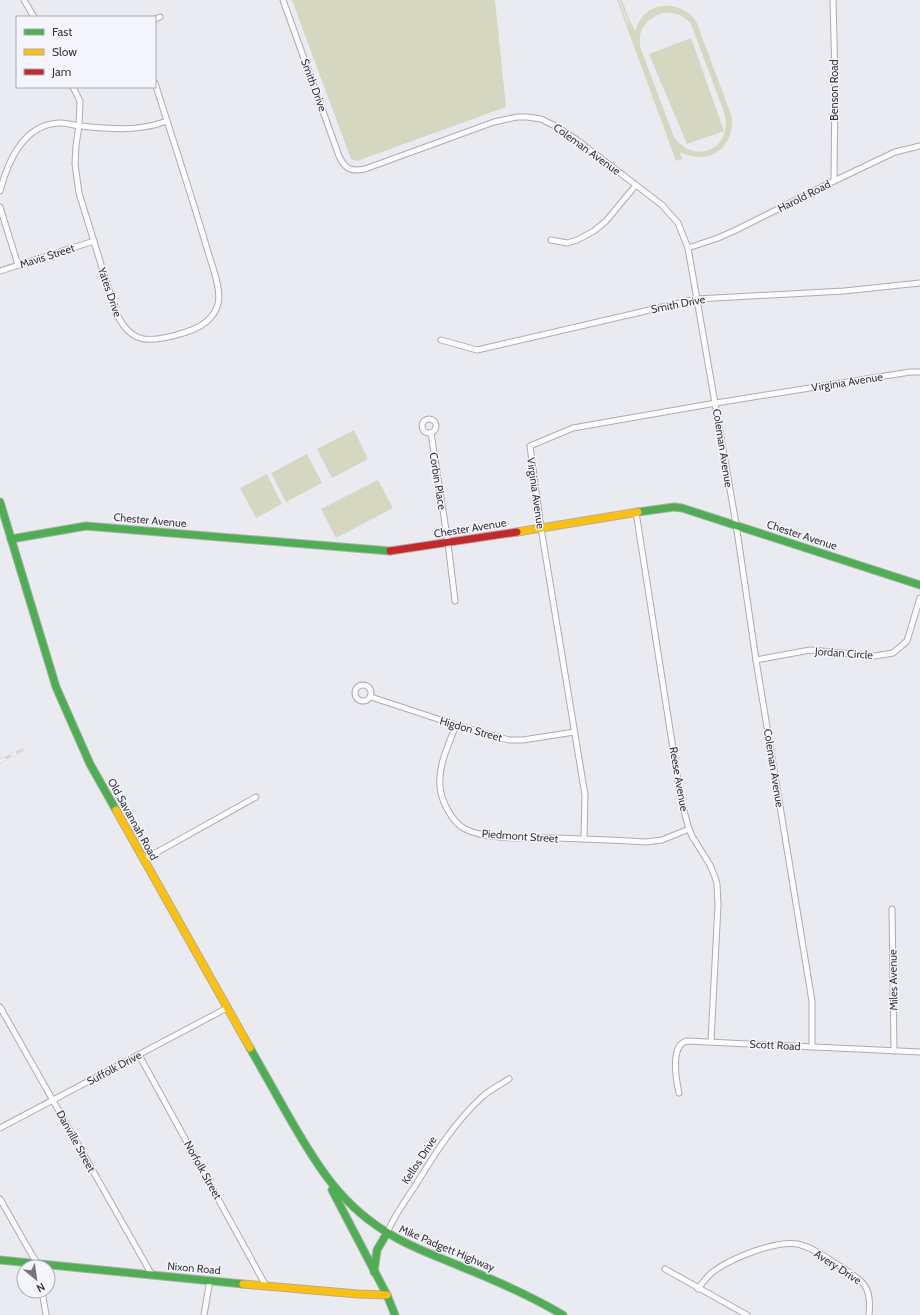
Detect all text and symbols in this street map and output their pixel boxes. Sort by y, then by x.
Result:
legend [16,16,156,88]
text: Fast [52,24,72,39]
text: Slow [52,44,77,59]
street label: Smith Drive [298,57,330,114]
street label: Benson Road [827,59,841,121]
text: Jam [51,64,71,79]
street label: Coleman Avenue [551,120,623,178]
street label: Harold Road [775,177,833,215]
street label: Mavis Street [18,240,77,271]
street label: Yates Drive [95,264,125,319]
street label: Smith Drive [650,292,707,316]
street label: Virginia Avenue [810,369,884,395]
street label: Coleman Avenue [710,408,736,489]
street label: Corbin Place [427,451,449,511]
street label: Virginia Avenue [524,456,548,530]
street label: Chester Avenue [113,510,187,530]
street label: Chester Avenue [433,515,508,541]
street label: Chester Avenue [765,517,839,553]
street label: Jordan Circle [814,644,874,662]
street label: Higdon Street [438,713,504,745]
street label: Coleman Avenue [761,728,787,809]
street label: Reese Avenue [666,746,692,813]
street label: Old Savannah Road [105,776,161,862]
street label: Piedmont Street [481,826,559,846]
street label: Miles Avenue [885,949,901,1011]
street label: Scott Road [749,1037,801,1053]
street label: Suffolk Drive [84,1048,144,1088]
street label: Danville Street [53,1108,99,1175]
street label: Kellos Drive [398,1133,440,1187]
street label: Norfolk Street [181,1138,225,1202]
street label: Mike Padgett Highway [397,1222,497,1275]
street label: Avery Drive [812,1247,865,1288]
north arrow [16,1259,56,1299]
street label: Nixon Road [167,1259,221,1277]
text: N [34,1280,48,1296]

